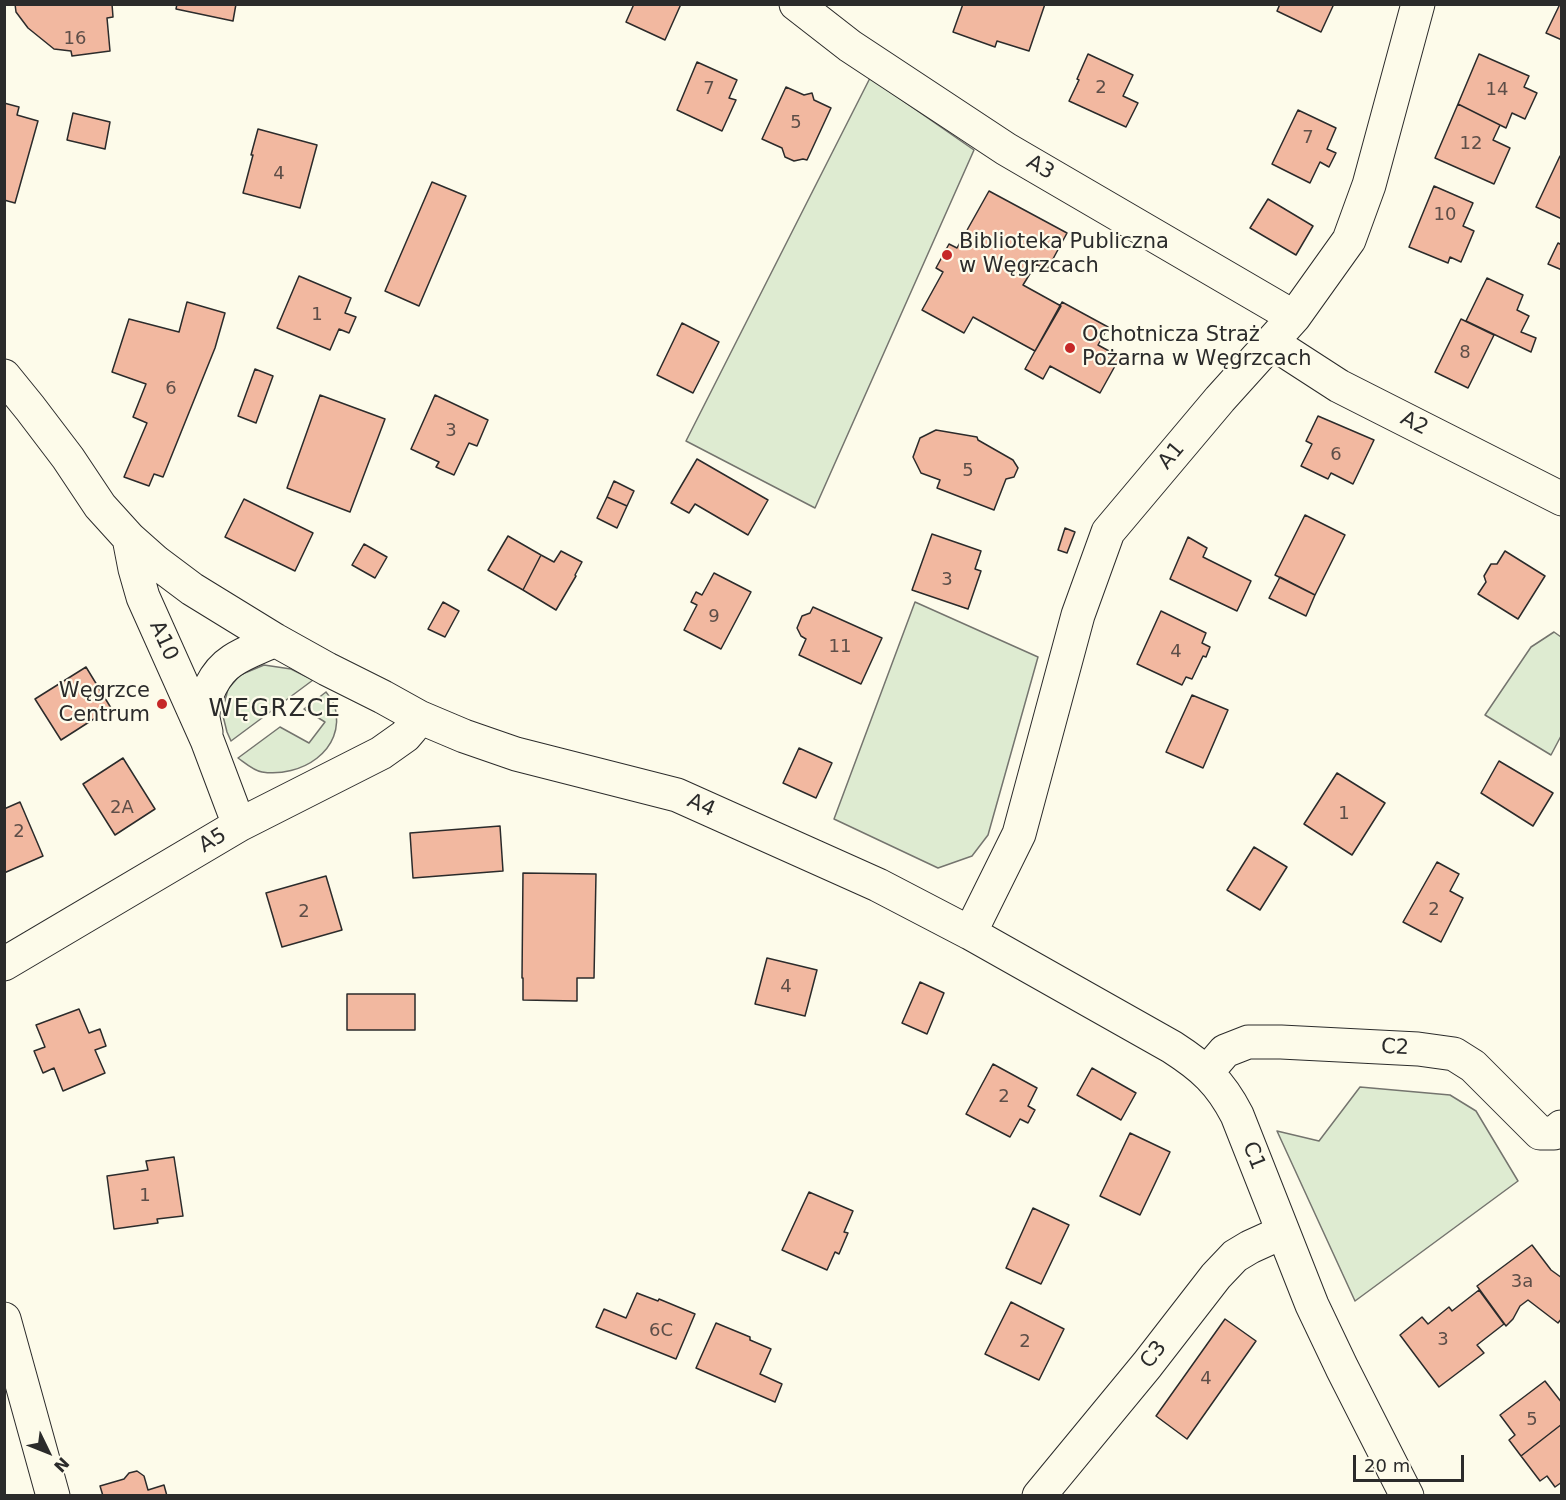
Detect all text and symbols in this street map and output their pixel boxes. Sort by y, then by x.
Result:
house number: 16 [64,28,86,50]
house number: 2 [1095,77,1107,99]
house number: 7 [703,78,715,100]
house number: 14 [1486,79,1508,101]
house number: 5 [790,112,802,134]
house number: 7 [1302,127,1314,149]
house number: 12 [1460,133,1482,155]
street label: A3 [1022,150,1058,186]
house number: 4 [273,163,285,185]
house number: 10 [1434,204,1456,226]
place label: Biblioteka Publiczna w Węgrzcach [959,230,1169,280]
marker: Biblioteka Publiczna w Węgrzcach [940,248,954,262]
house number: 1 [311,304,323,326]
place label: Ochotnicza Straż Pożarna w Węgrzcach [1082,323,1312,373]
marker: Ochotnicza Straż Pożarna w Węgrzcach [1063,341,1077,355]
house number: 8 [1459,342,1471,364]
house number: 6 [165,378,177,400]
street label: A2 [1396,406,1432,442]
house number: 3 [445,420,457,442]
street label: A1 [1153,437,1191,475]
house number: 6 [1330,444,1342,466]
house number: 5 [962,460,974,482]
house number: 3 [941,569,953,591]
house number: 9 [708,606,720,628]
street label: A10 [143,617,183,665]
house number: 11 [829,636,851,658]
house number: 4 [1170,641,1182,663]
place label: Węgrzce Centrum [58,679,150,729]
district label: WĘGRZCE [208,696,342,724]
marker: Węgrzce Centrum [155,697,169,711]
street label: A4 [683,789,719,823]
house number: 2A [110,797,134,819]
house number: 1 [1338,803,1350,825]
house number: 2 [13,821,25,843]
street label: A5 [195,823,231,859]
house number: 2 [1428,899,1440,921]
house number: 2 [298,901,310,923]
house number: 4 [780,976,792,998]
street label: C2 [1380,1035,1410,1061]
house number: 2 [998,1086,1010,1108]
street label: C1 [1236,1138,1270,1174]
house number: 1 [139,1185,151,1207]
house number: 3a [1511,1271,1533,1293]
house number: 6C [649,1320,673,1342]
house number: 3 [1437,1329,1449,1351]
house number: 2 [1019,1331,1031,1353]
street label: C3 [1135,1336,1173,1374]
house number: 4 [1200,1368,1212,1390]
house number: 5 [1526,1409,1538,1431]
north arrow [18,1422,78,1482]
scale bar [1356,1443,1467,1481]
text: N [50,1453,73,1476]
text: 20 m [1364,1455,1410,1476]

